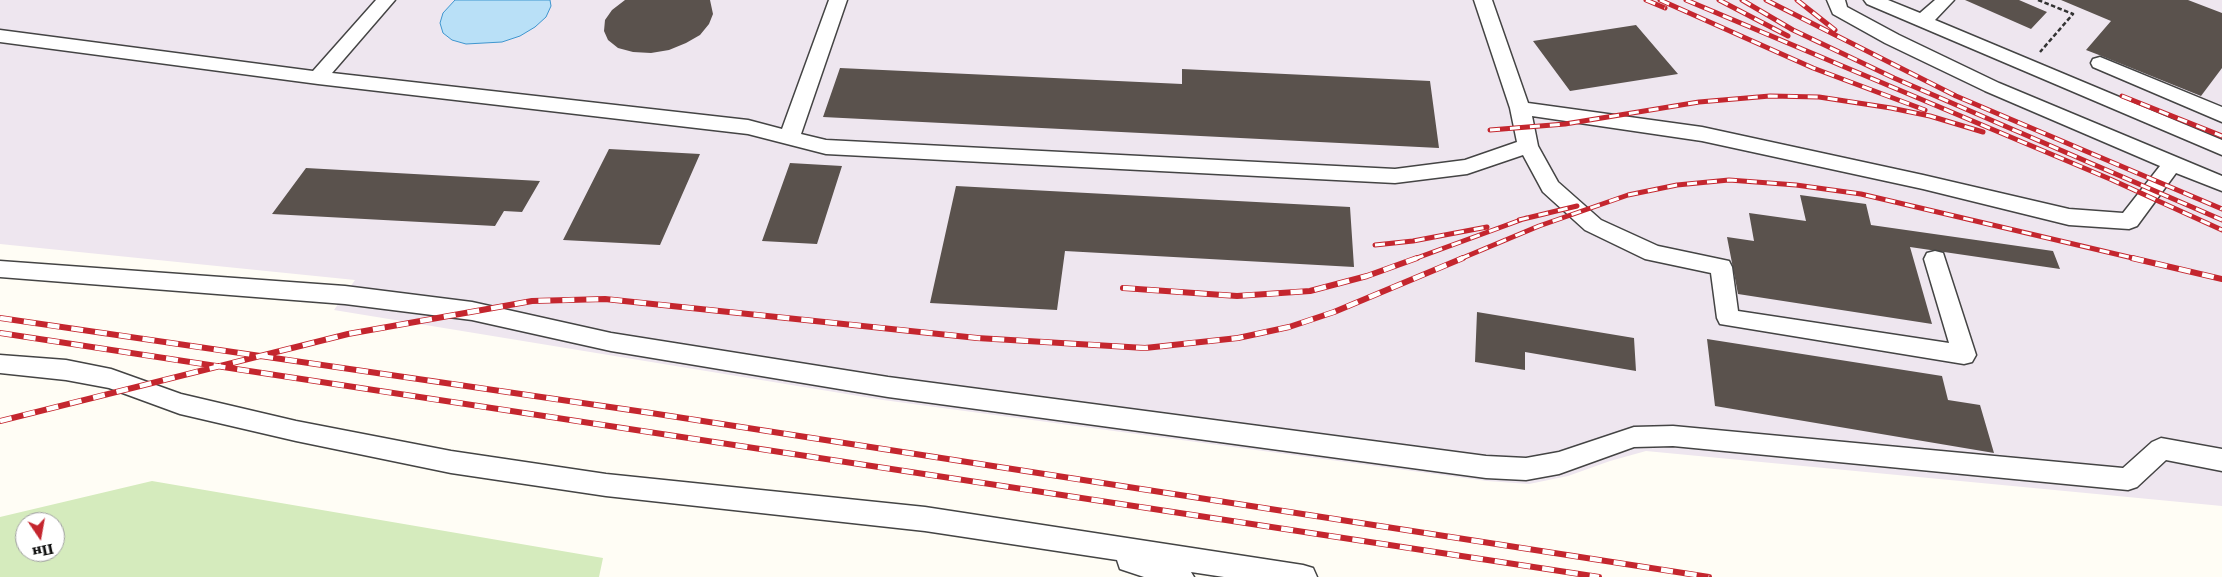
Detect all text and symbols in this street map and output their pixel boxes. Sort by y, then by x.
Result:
north arrow [15,512,65,562]
text: Пн [31,541,55,561]

